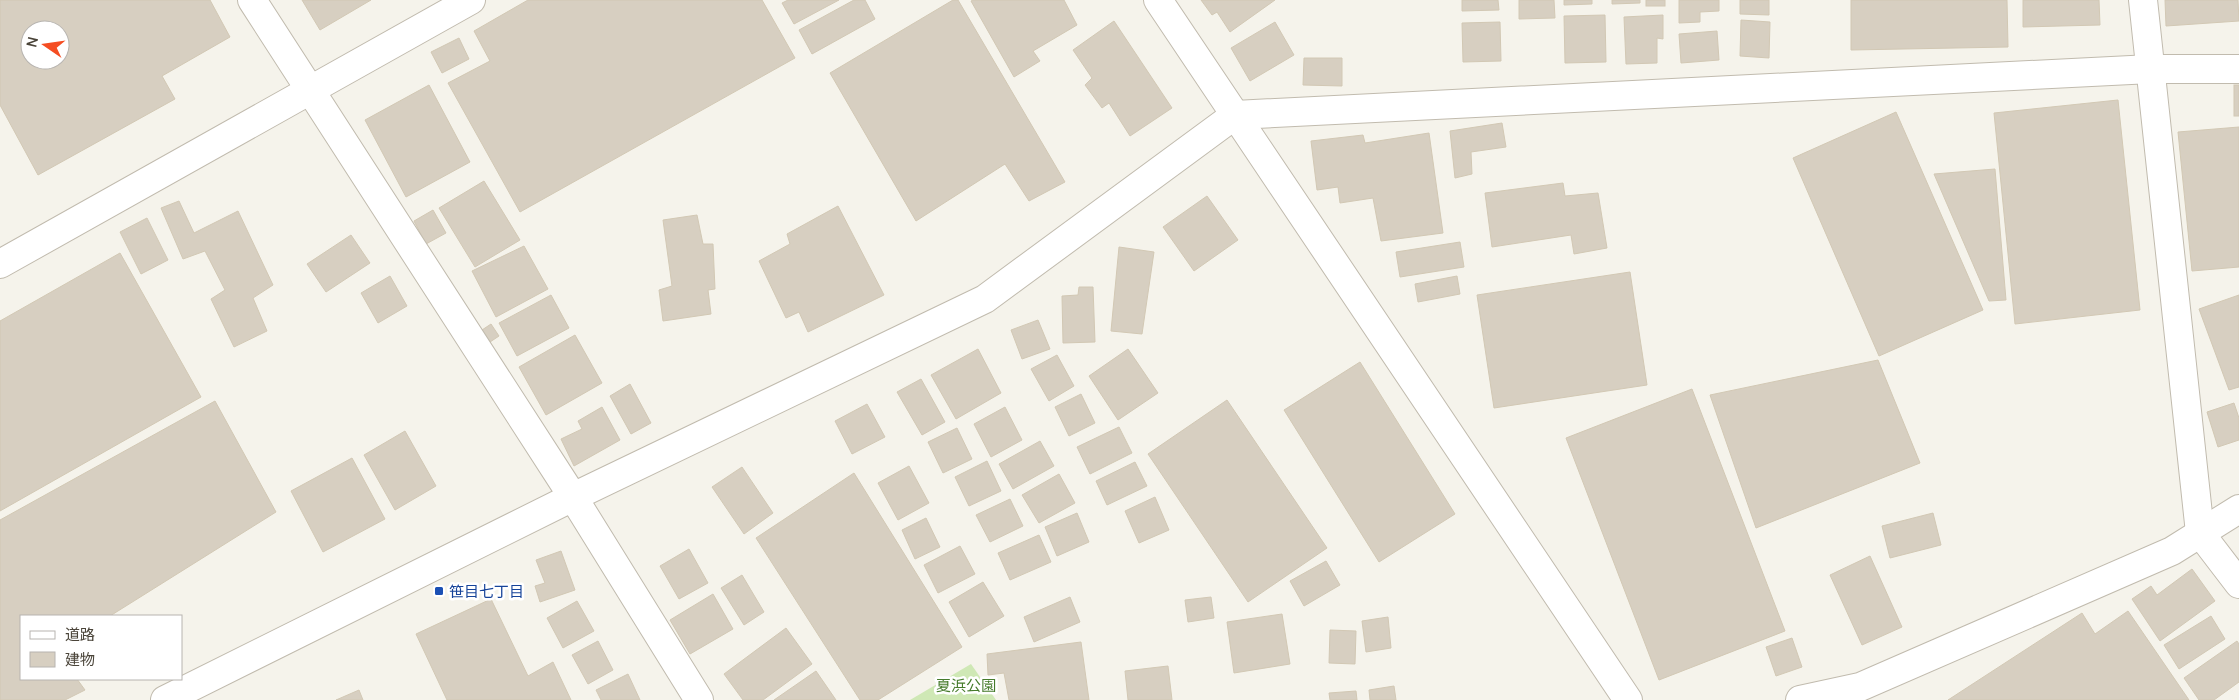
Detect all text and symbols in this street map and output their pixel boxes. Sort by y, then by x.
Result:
north arrow [20,20,70,70]
text: N [21,35,42,49]
place label: 笹目七丁目 [449,581,524,602]
marker: 笹目七丁目 [433,585,445,597]
legend [20,615,182,680]
text: 道路 [65,624,95,645]
text: 建物 [65,649,95,670]
park label: 夏浜公園 [936,675,996,696]

